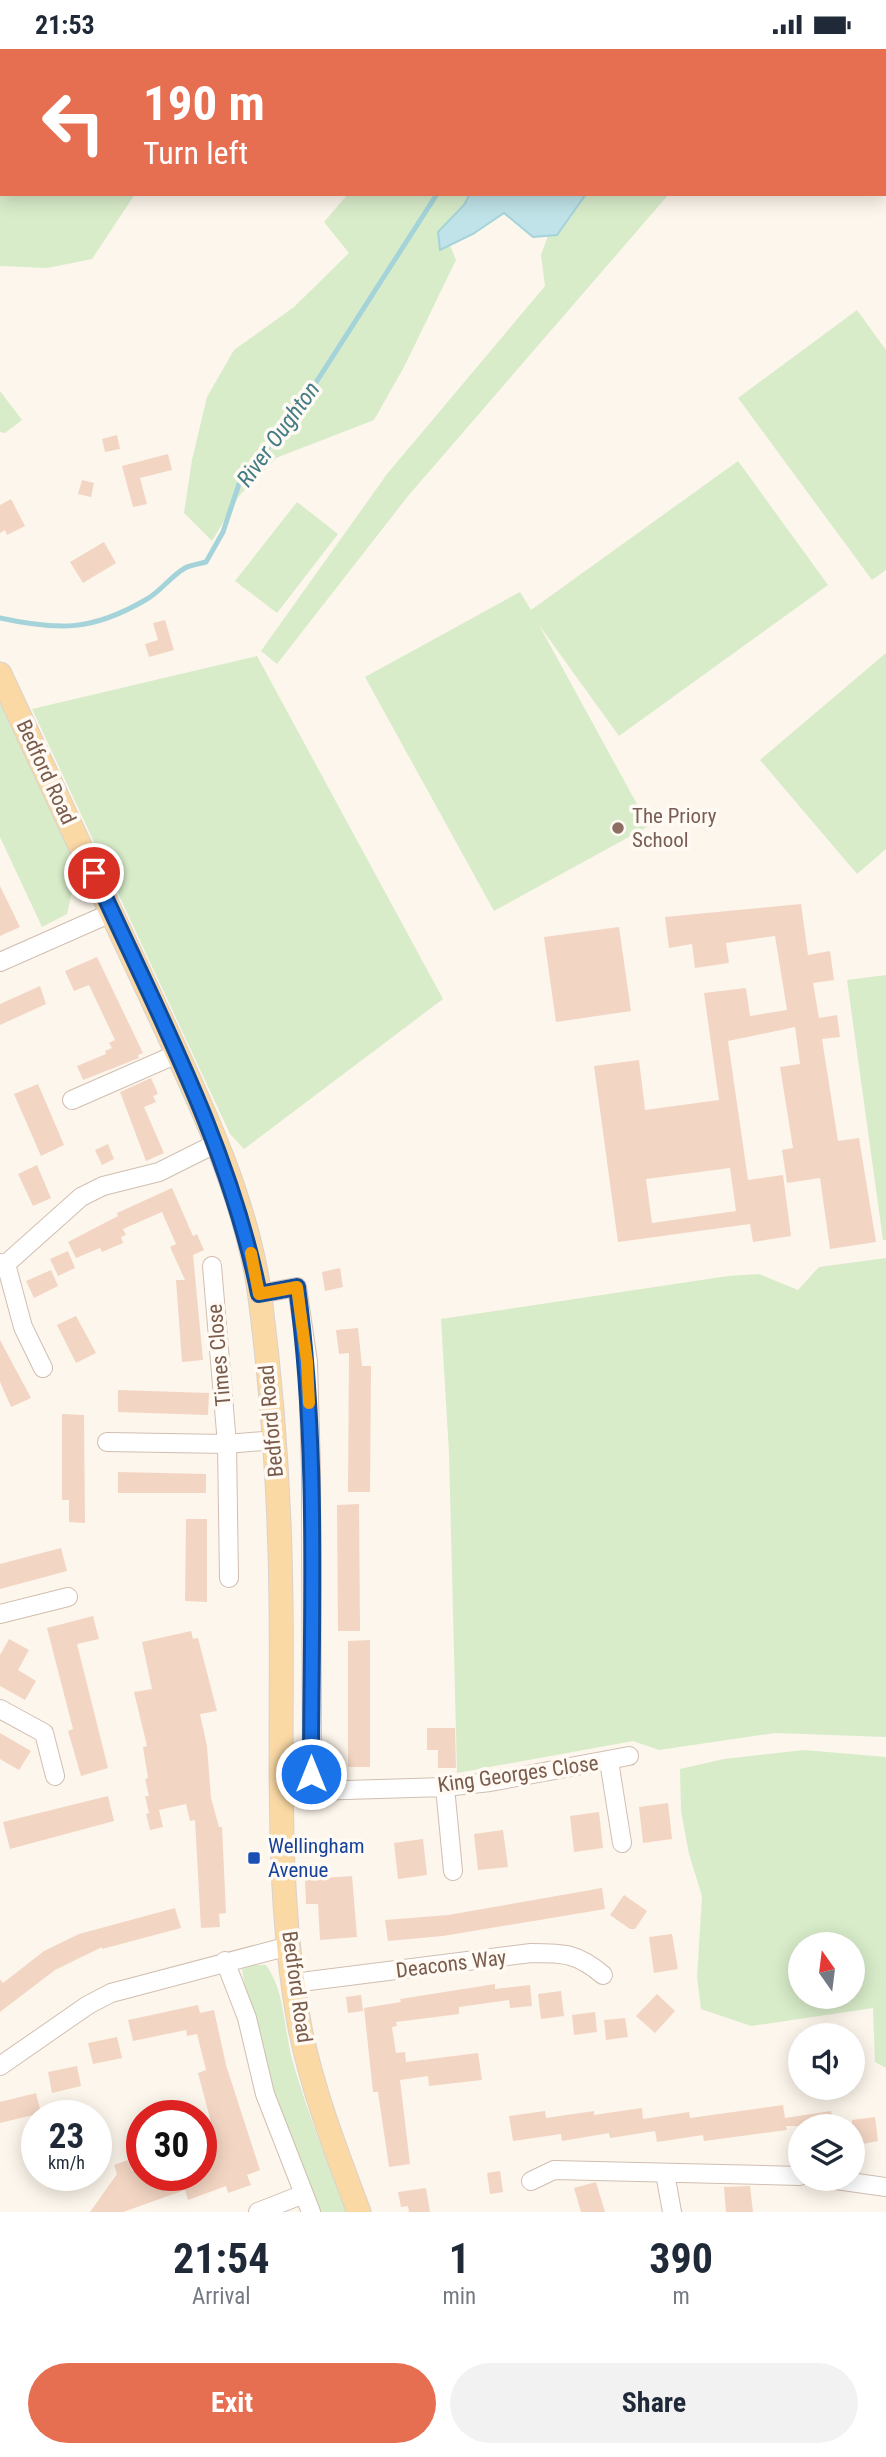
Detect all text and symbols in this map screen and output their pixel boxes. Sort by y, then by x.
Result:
text: 21:53 [35,10,95,40]
text: 190 m [143,75,265,132]
icon: left [28,77,119,168]
text: Turn left [143,134,248,172]
water label: River Oughton [231,377,326,492]
street label: Bedford Road [11,716,81,828]
place label: The Priory School [632,804,717,852]
marker: The Priory School [610,820,626,836]
pin [64,843,124,903]
icon: arrive [75,854,113,892]
street label: Times Close [203,1303,235,1407]
street label: Bedford Road [254,1364,288,1478]
position arrow [274,1737,348,1811]
street label: King Georges Close [436,1751,600,1797]
place label: Wellingham Avenue [268,1834,365,1882]
marker: Wellingham Avenue [246,1850,262,1866]
street label: Bedford Road [277,1930,317,2044]
north arrow [788,1932,864,2009]
map controls [788,1932,865,2191]
street label: Deacons Way [394,1945,508,1983]
button: sound [788,2023,865,2100]
speed limit sign: 30 [126,2100,217,2191]
button: layers [788,2114,865,2191]
text: 23 [49,2116,84,2157]
text: km/h [48,2152,85,2173]
text: 21:54 [173,2234,269,2283]
text: 1 [449,2234,470,2283]
text: 390 [649,2234,713,2283]
text: Arrival [192,2283,250,2310]
text: min [442,2283,476,2310]
text: m [672,2283,690,2310]
button: Exit [28,2363,436,2443]
button: Share [450,2363,858,2443]

